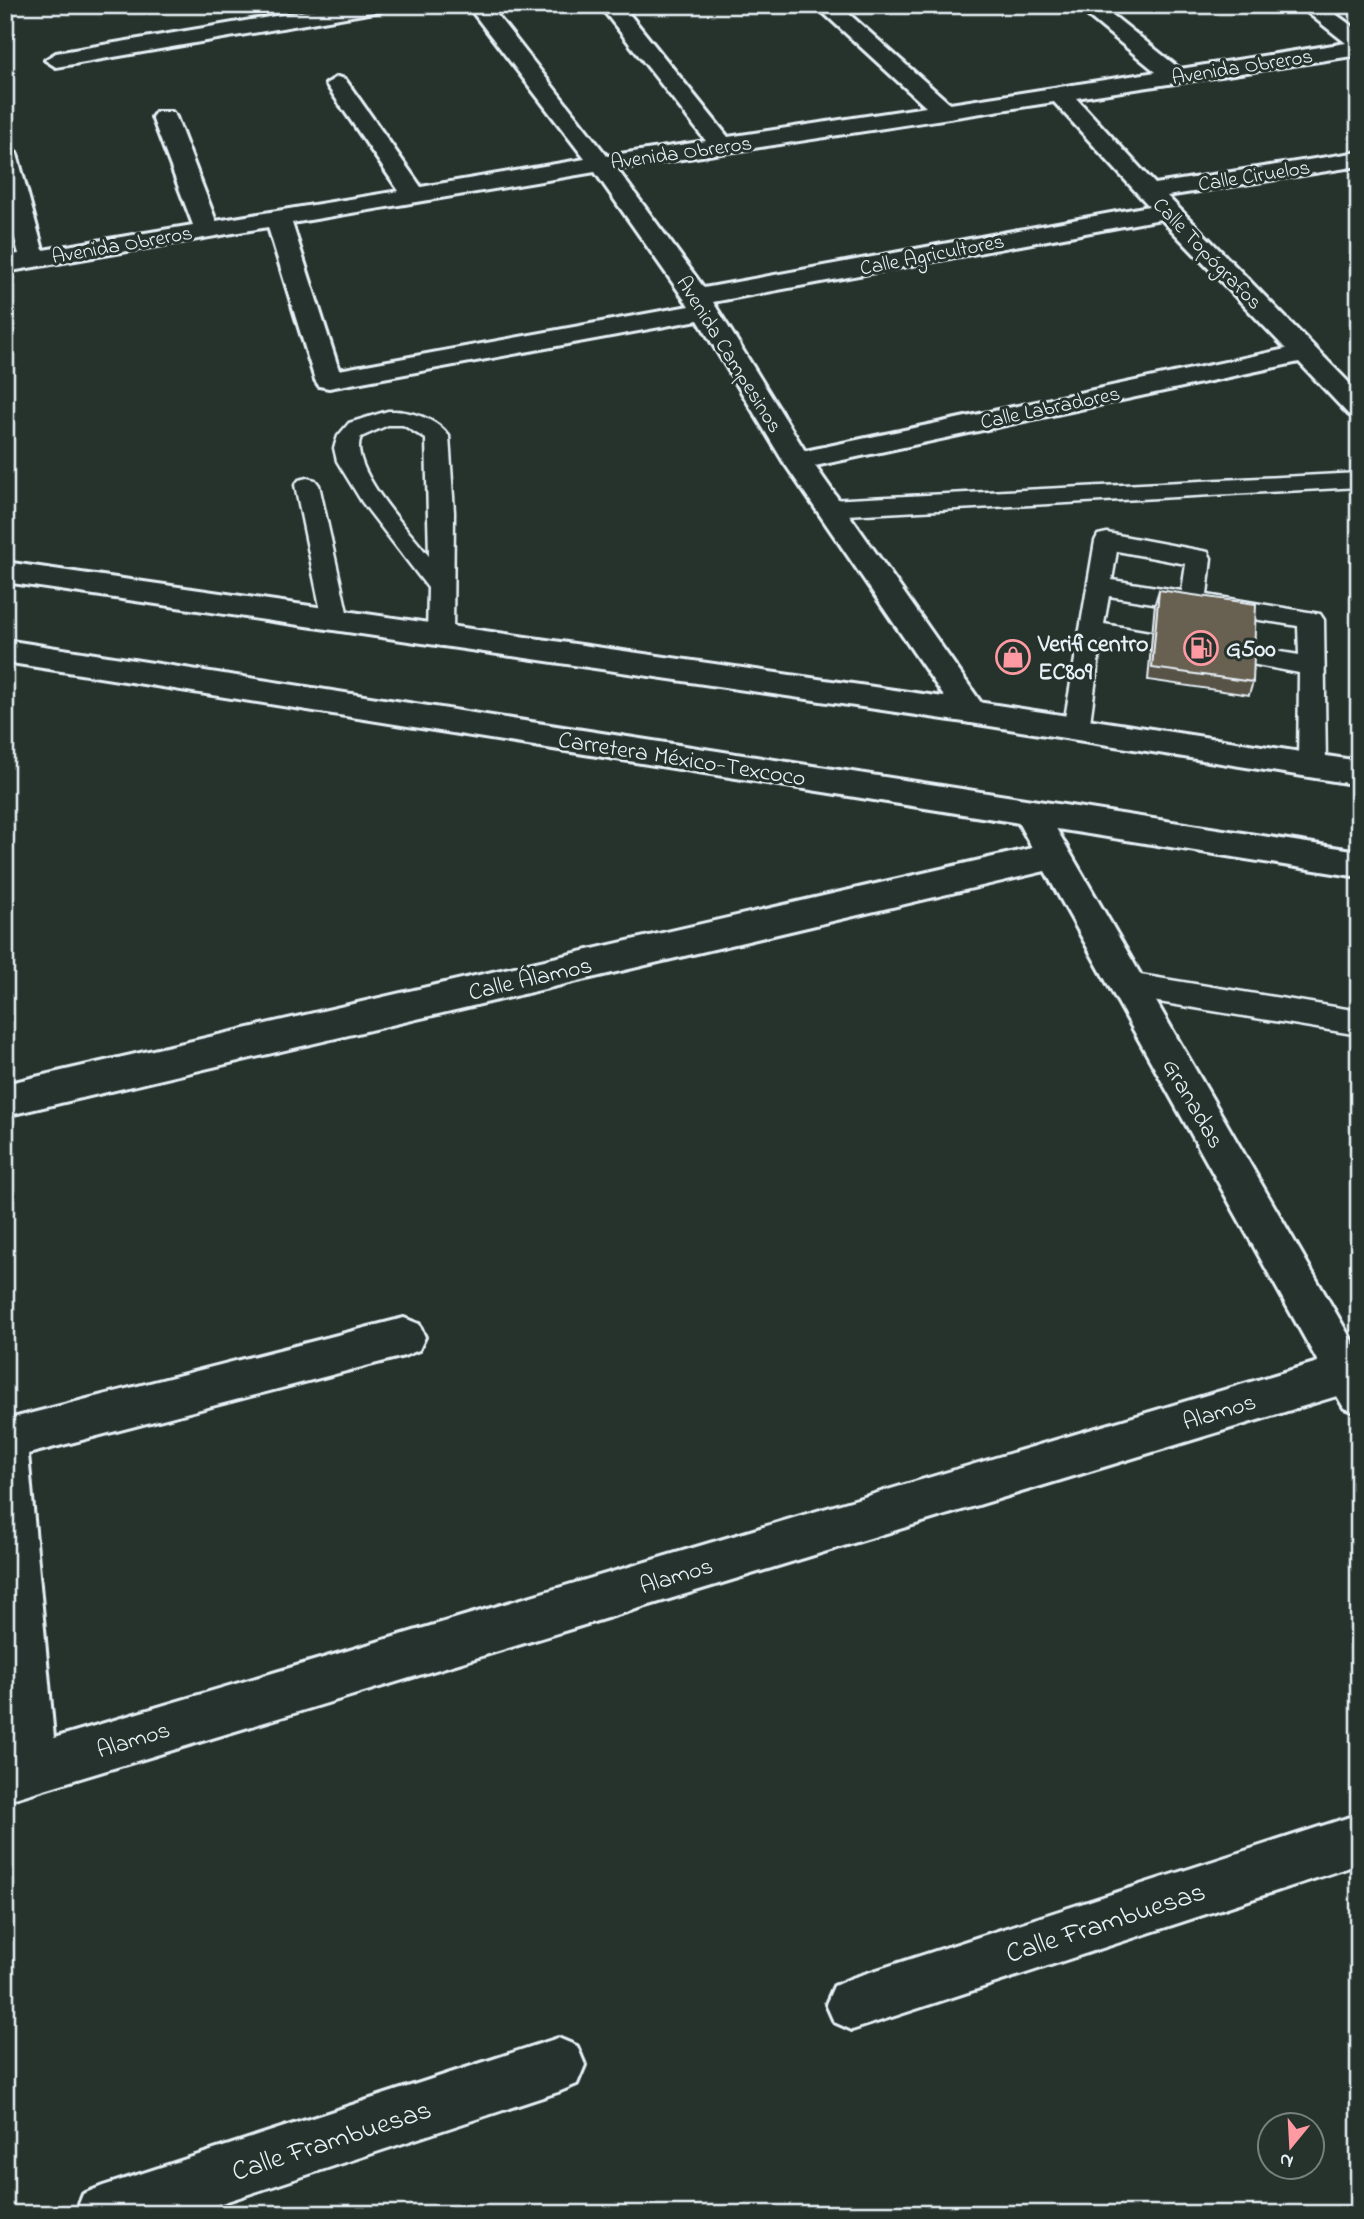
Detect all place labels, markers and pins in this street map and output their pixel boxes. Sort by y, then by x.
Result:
place label: Verificentro EC809 [1037,628,1148,691]
fuel station icon: G500 [1182,629,1220,667]
place label: G500 [1226,633,1276,668]
shop icon: Verificentro EC809 [994,638,1032,676]

